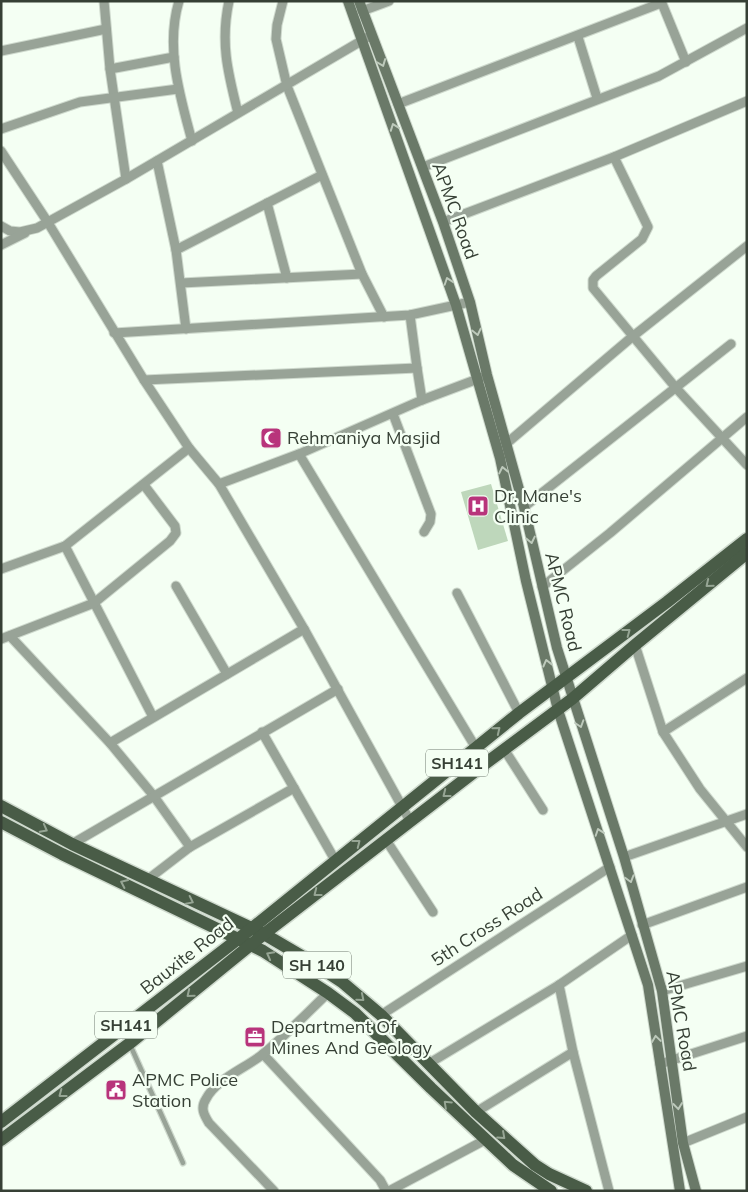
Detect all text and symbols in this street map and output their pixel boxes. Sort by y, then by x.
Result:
one-way arrow [376,58,386,67]
one-way arrow [390,124,400,132]
street label: APMC Road [427,159,484,262]
one-way arrow [443,277,453,285]
one-way arrow [471,327,482,336]
mosque icon: Rehmaniya Masjid [259,426,283,450]
place label: Rehmaniya Masjid [287,426,440,449]
one-way arrow [498,466,508,475]
place label: Dr. Mane's Clinic [494,484,582,528]
hospital icon: Dr. Mane's Clinic [466,494,490,518]
one-way arrow [525,535,536,544]
street label: APMC Road [540,550,587,654]
one-way arrow [706,578,715,586]
one-way arrow [621,629,631,638]
one-way arrow [542,658,553,667]
one-way arrow [574,720,584,728]
one-way arrow [492,727,501,736]
road number: SH141 [426,750,488,776]
one-way arrow [443,788,452,796]
one-way arrow [39,823,48,833]
one-way arrow [594,829,604,837]
one-way arrow [351,841,360,849]
one-way arrow [624,874,634,882]
one-way arrow [120,879,129,890]
street label: 5th Cross Road [427,882,547,971]
one-way arrow [314,888,323,896]
one-way arrow [185,895,194,905]
street label: Bauxite Road [135,912,238,999]
one-way arrow [266,951,275,961]
road number: SH 140 [283,952,351,978]
street label: APMC Road [661,969,702,1073]
one-way arrow [187,989,196,997]
one-way arrow [355,993,364,1001]
road number: SH141 [95,1012,157,1038]
place label: Department Of Mines And Geology [271,1015,433,1059]
office icon: Department Of Mines And Geology [243,1025,267,1049]
one-way arrow [651,1035,662,1043]
place label: APMC Police Station [132,1068,238,1112]
public building icon: APMC Police Station [104,1078,128,1102]
one-way arrow [58,1088,68,1097]
one-way arrow [443,1101,452,1110]
one-way arrow [672,1102,683,1110]
one-way arrow [496,1131,505,1139]

